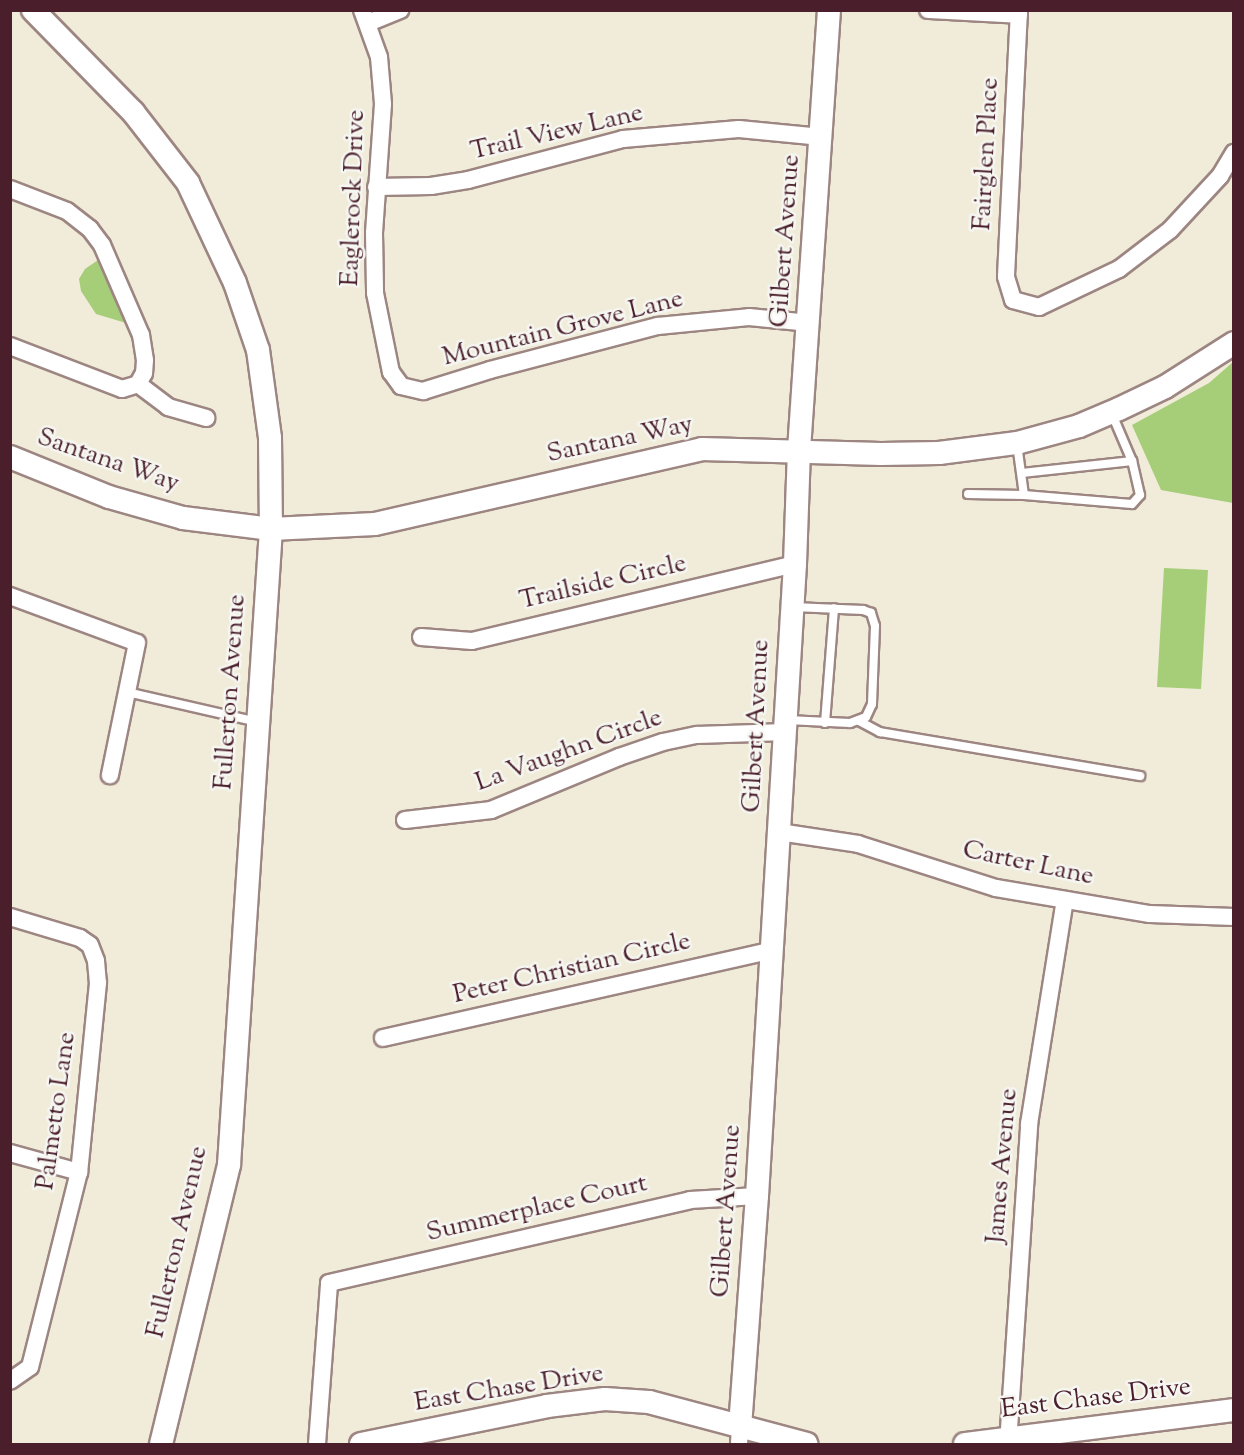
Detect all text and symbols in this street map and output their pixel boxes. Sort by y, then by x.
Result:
street label: Fairglen Place [967,77,1007,231]
street label: Trail View Lane [468,98,646,168]
street label: Eaglerock Drive [335,109,373,287]
street label: Gilbert Avenue [764,153,808,329]
street label: Mountain Grove Lane [439,284,687,374]
street label: Santana Way [544,409,696,471]
street label: Santana Way [33,422,183,500]
street label: Trailside Circle [517,549,689,617]
street label: Fullerton Avenue [209,593,253,791]
street label: Gilbert Avenue [737,639,777,813]
street label: La Vaughn Circle [471,703,667,799]
street label: Carter Lane [960,835,1096,893]
street label: Peter Christian Circle [450,927,694,1011]
street label: Palmetto Lane [30,1030,84,1192]
street label: James Avenue [981,1087,1025,1245]
street label: Gilbert Avenue [705,1123,749,1299]
street label: Fullerton Avenue [141,1143,215,1341]
street label: Summerplace Court [424,1168,650,1250]
street label: East Chase Drive [412,1359,606,1419]
street label: East Chase Drive [999,1372,1193,1426]

